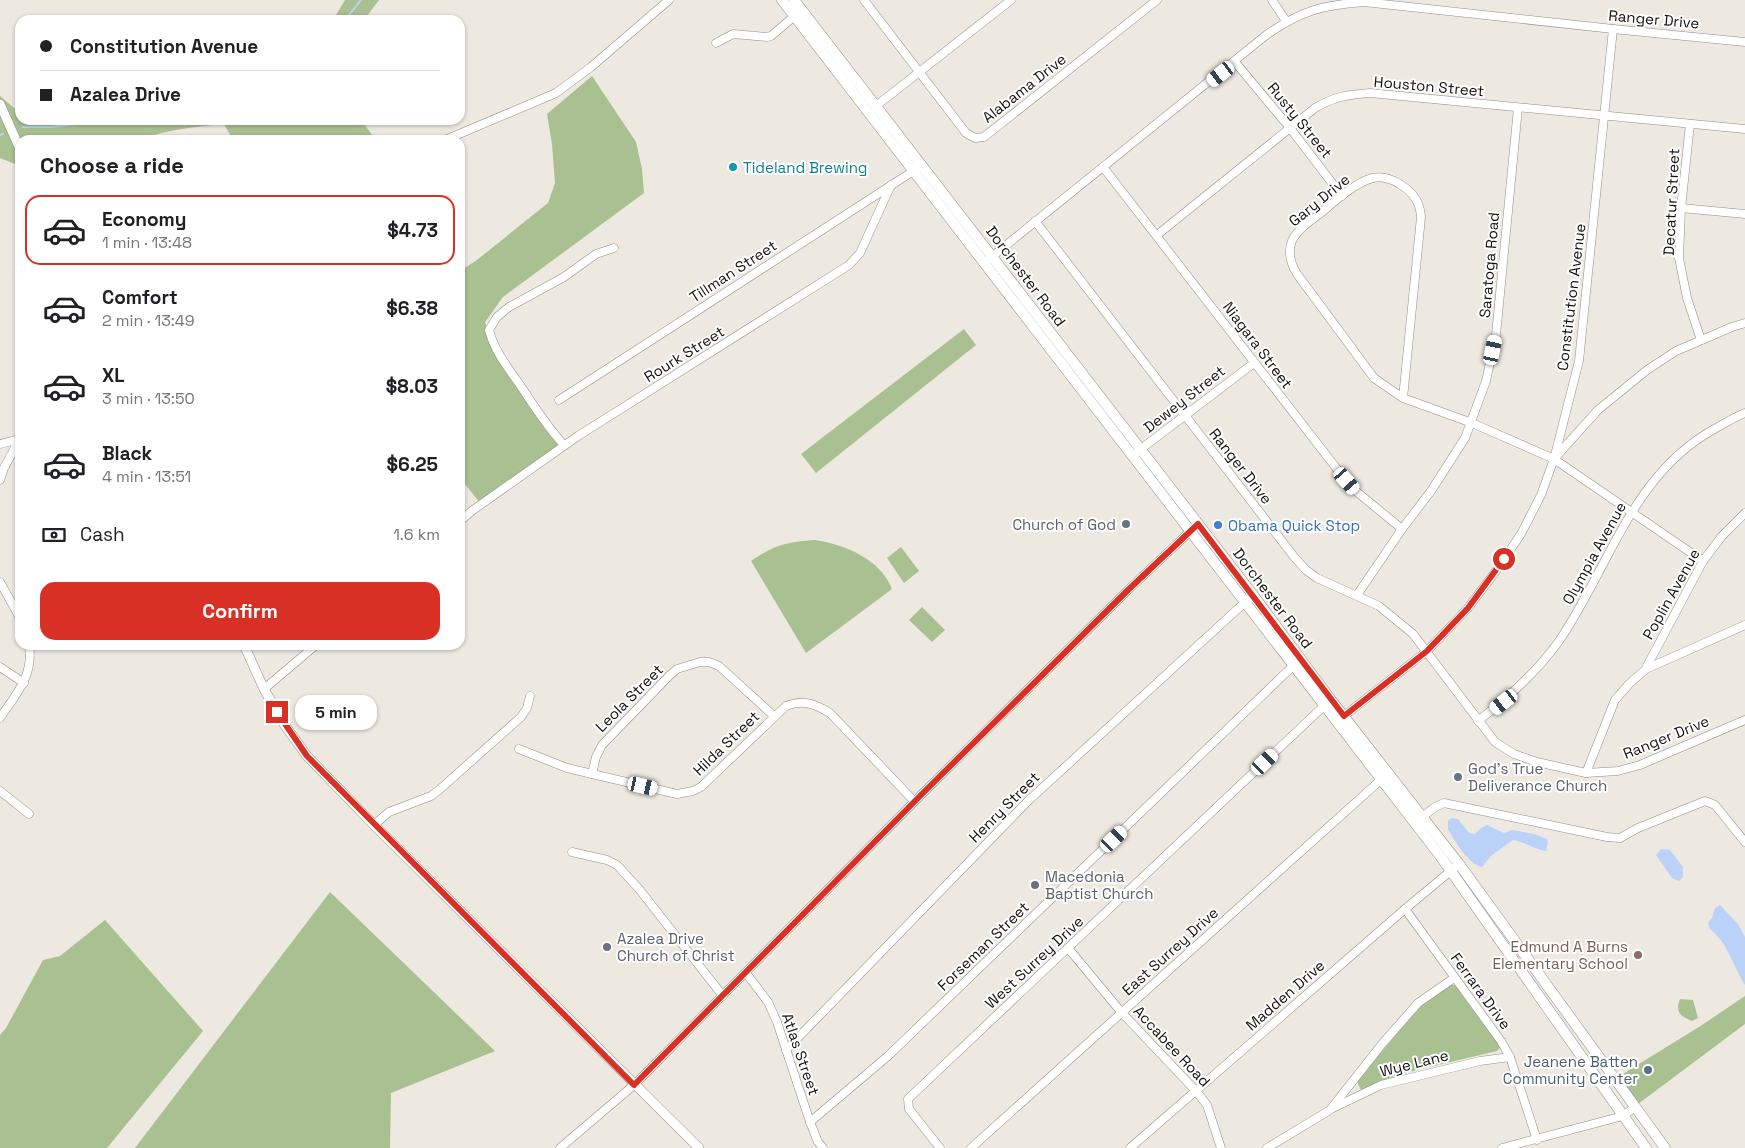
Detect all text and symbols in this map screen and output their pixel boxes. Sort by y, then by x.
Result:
street label: Ranger Drive [1608,6,1700,32]
text: Constitution Avenue [70,34,258,59]
street label: Alabama Drive [978,49,1070,127]
car [1204,59,1237,89]
street label: Houston Street [1373,72,1485,100]
street label: Rusty Street [1264,78,1336,162]
text: Azalea Drive [70,82,181,107]
street label: Decatur Street [1659,148,1683,256]
text: Choose a ride [40,151,184,179]
place label: Tideland Brewing [743,158,867,177]
marker: Tideland Brewing [727,161,739,173]
street label: Gary Drive [1285,170,1353,230]
text: Economy [102,207,186,232]
icon: car [42,208,87,253]
street label: Saratoga Road [1475,211,1503,319]
text: $4.73 [387,218,438,243]
street label: Dorchester Road [982,222,1070,330]
street label: Constitution Avenue [1553,222,1589,372]
text: 1 min · 13:48 [102,232,192,253]
street label: Tillman Street [686,236,780,306]
text: Comfort [102,285,178,310]
icon: car [42,286,87,331]
text: $6.38 [386,296,438,321]
street label: Niagara Street [1219,298,1297,392]
text: 2 min · 13:49 [102,310,195,331]
street label: Rourk Street [640,322,728,386]
car [1482,334,1503,366]
street label: Dewey Street [1139,361,1229,437]
text: XL [102,363,125,388]
icon: car [42,364,87,409]
text: $8.03 [386,374,438,399]
text: 3 min · 13:50 [102,388,195,409]
street label: Ranger Drive [1205,424,1277,508]
text: Black [102,441,152,466]
icon: car [42,442,87,487]
text: $6.25 [386,452,438,477]
car [1331,465,1362,497]
text: 4 min · 13:51 [102,466,191,487]
street label: Olympia Avenue [1558,498,1630,608]
place label: Church of God [1012,515,1116,534]
place label: Obama Quick Stop [1228,516,1360,535]
marker: Church of God [1120,518,1132,530]
marker: Obama Quick Stop [1212,519,1224,531]
icon: cash [40,521,68,549]
text: Cash [80,522,125,547]
text: 1.6 km [393,524,440,545]
street label: Dorchester Road [1229,544,1317,652]
street label: Poplin Avenue [1638,545,1704,643]
route start [1493,548,1515,570]
button: Confirm [40,582,440,640]
street label: Leola Street [591,660,667,736]
car [1487,687,1520,717]
callout: 5 min [294,694,377,730]
route end [266,701,288,723]
text: 5 min [315,702,357,723]
street label: Hilda Street [689,707,763,779]
street label: Ranger Drive [1620,711,1712,763]
car [1249,746,1281,778]
place label: God's True Deliverance Church [1468,759,1607,795]
street label: Henry Street [965,768,1043,846]
marker: God's True Deliverance Church [1452,771,1464,783]
car [626,775,659,797]
car [1098,823,1130,855]
place label: Macedonia Baptist Church [1045,867,1153,903]
marker: Macedonia Baptist Church [1029,879,1041,891]
street label: Forseman Street [933,897,1033,995]
street label: East Surrey Drive [1118,903,1222,999]
street label: West Surrey Drive [981,911,1087,1012]
place label: Azalea Drive Church of Christ [617,929,735,965]
place label: Edmund A Burns Elementary School [1492,937,1628,973]
marker: Azalea Drive Church of Christ [601,941,613,953]
street label: Ferrara Drive [1447,949,1515,1033]
marker: Edmund A Burns Elementary School [1632,949,1644,961]
street label: Madden Drive [1242,955,1329,1035]
street label: Accabee Road [1130,1001,1214,1091]
street label: Atlas Street [778,1010,824,1098]
street label: Wye Lane [1378,1045,1450,1081]
place label: Jeanene Batten Community Center [1503,1052,1638,1088]
marker: Jeanene Batten Community Center [1642,1064,1654,1076]

